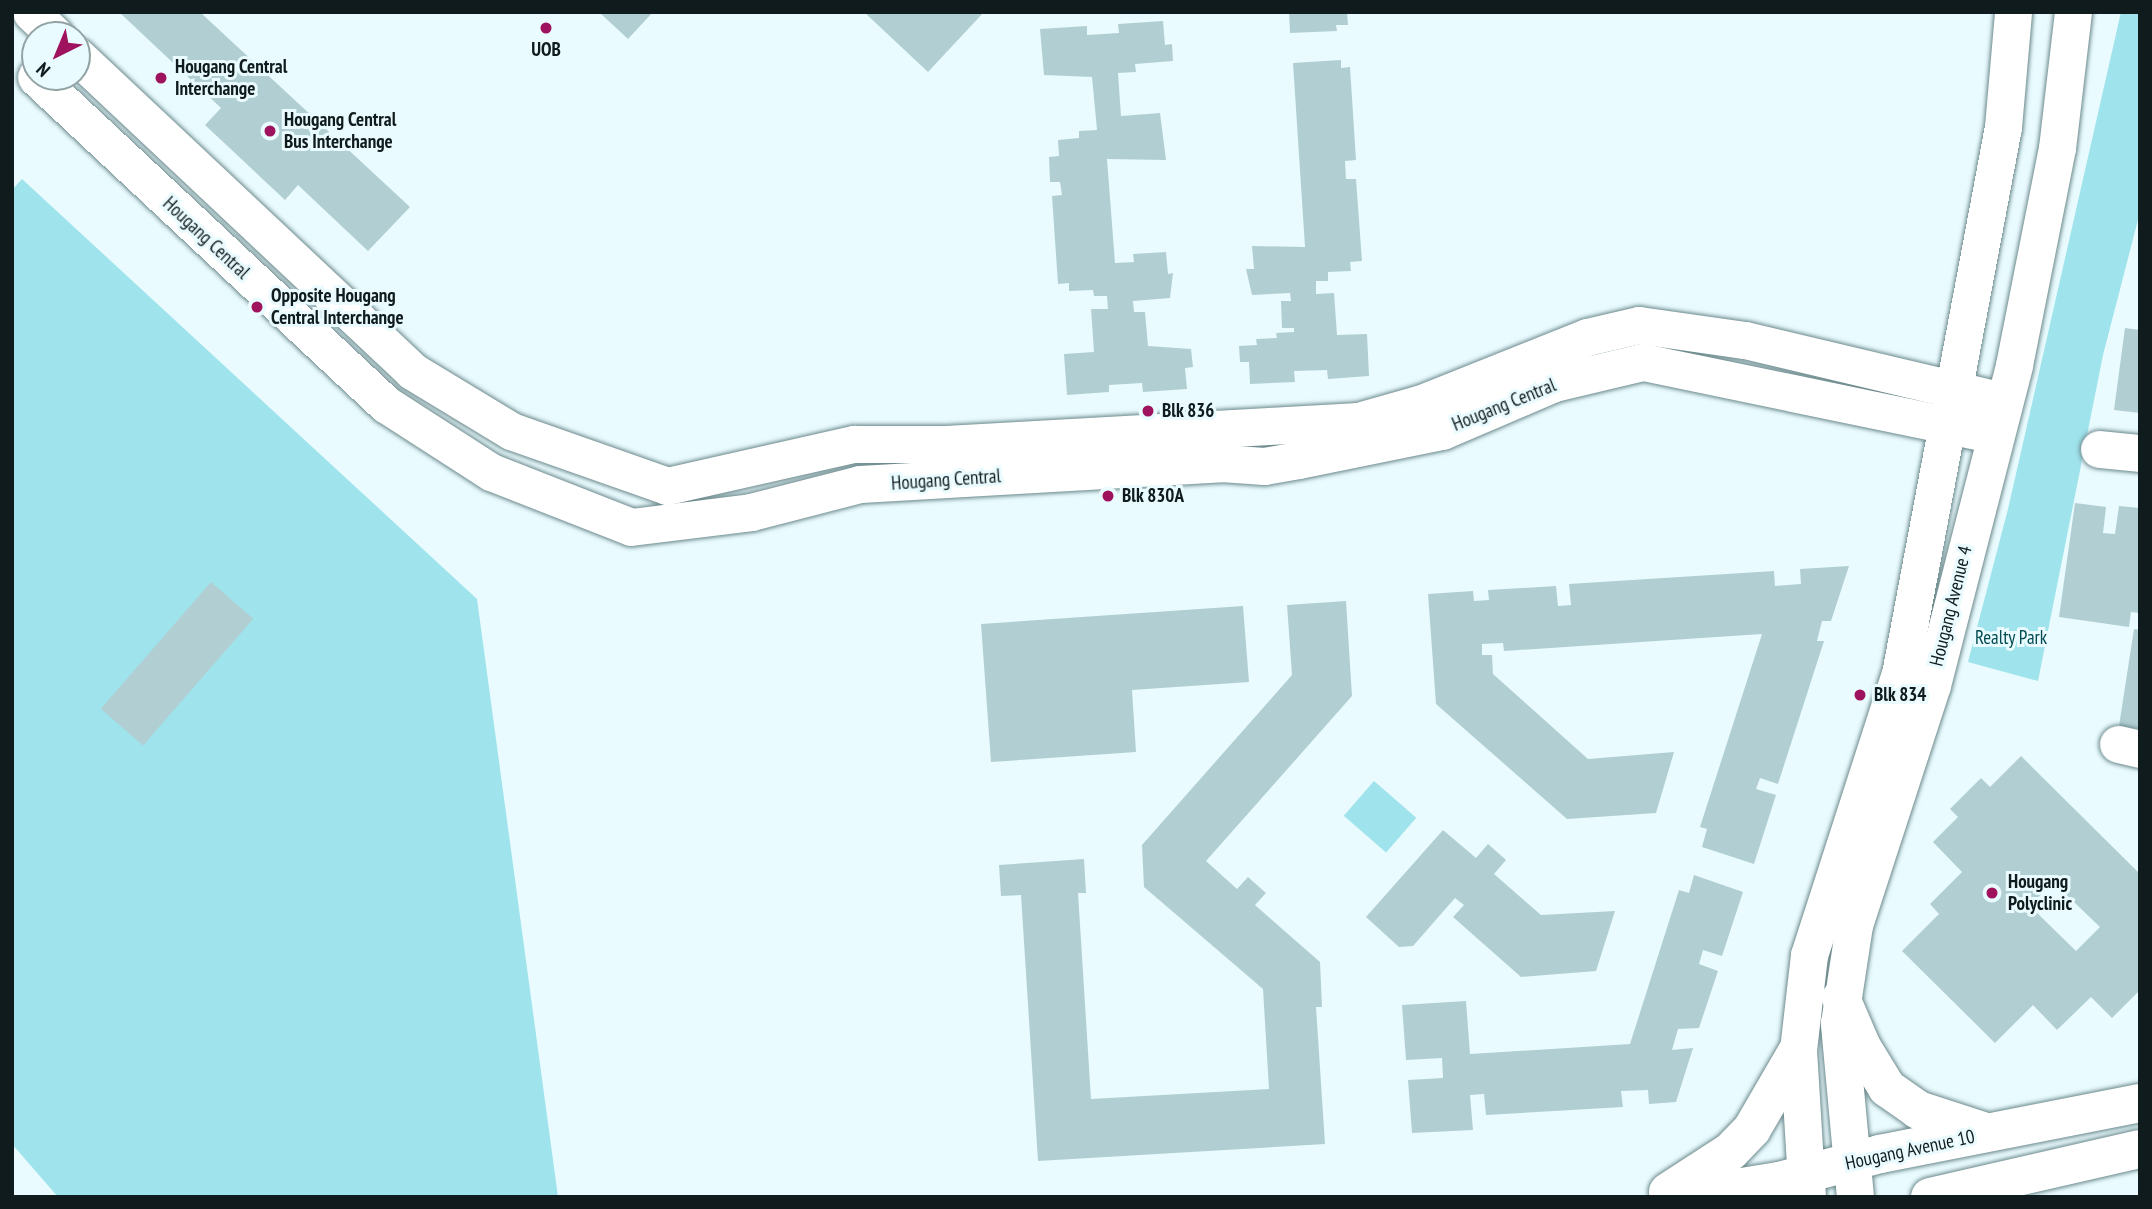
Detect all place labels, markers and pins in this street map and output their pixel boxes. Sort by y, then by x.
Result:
marker: UOB [538,20,554,36]
place label: UOB [531,39,561,61]
place label: Hougang Central Interchange [175,56,288,100]
marker: Hougang Central Interchange [153,70,169,86]
place label: Hougang Central Bus Interchange [284,109,397,153]
marker: Hougang Central Bus Interchange [262,123,278,139]
place label: Opposite Hougang Central Interchange [271,285,404,329]
marker: Opposite Hougang Central Interchange [249,299,265,315]
place label: Blk 836 [1162,400,1215,422]
marker: Blk 836 [1140,403,1156,419]
place label: Blk 830A [1122,485,1184,507]
marker: Blk 830A [1100,488,1116,504]
place label: Blk 834 [1874,684,1927,706]
marker: Blk 834 [1852,687,1868,703]
place label: Hougang Polyclinic [2008,871,2072,915]
marker: Hougang Polyclinic [1982,883,2002,903]

